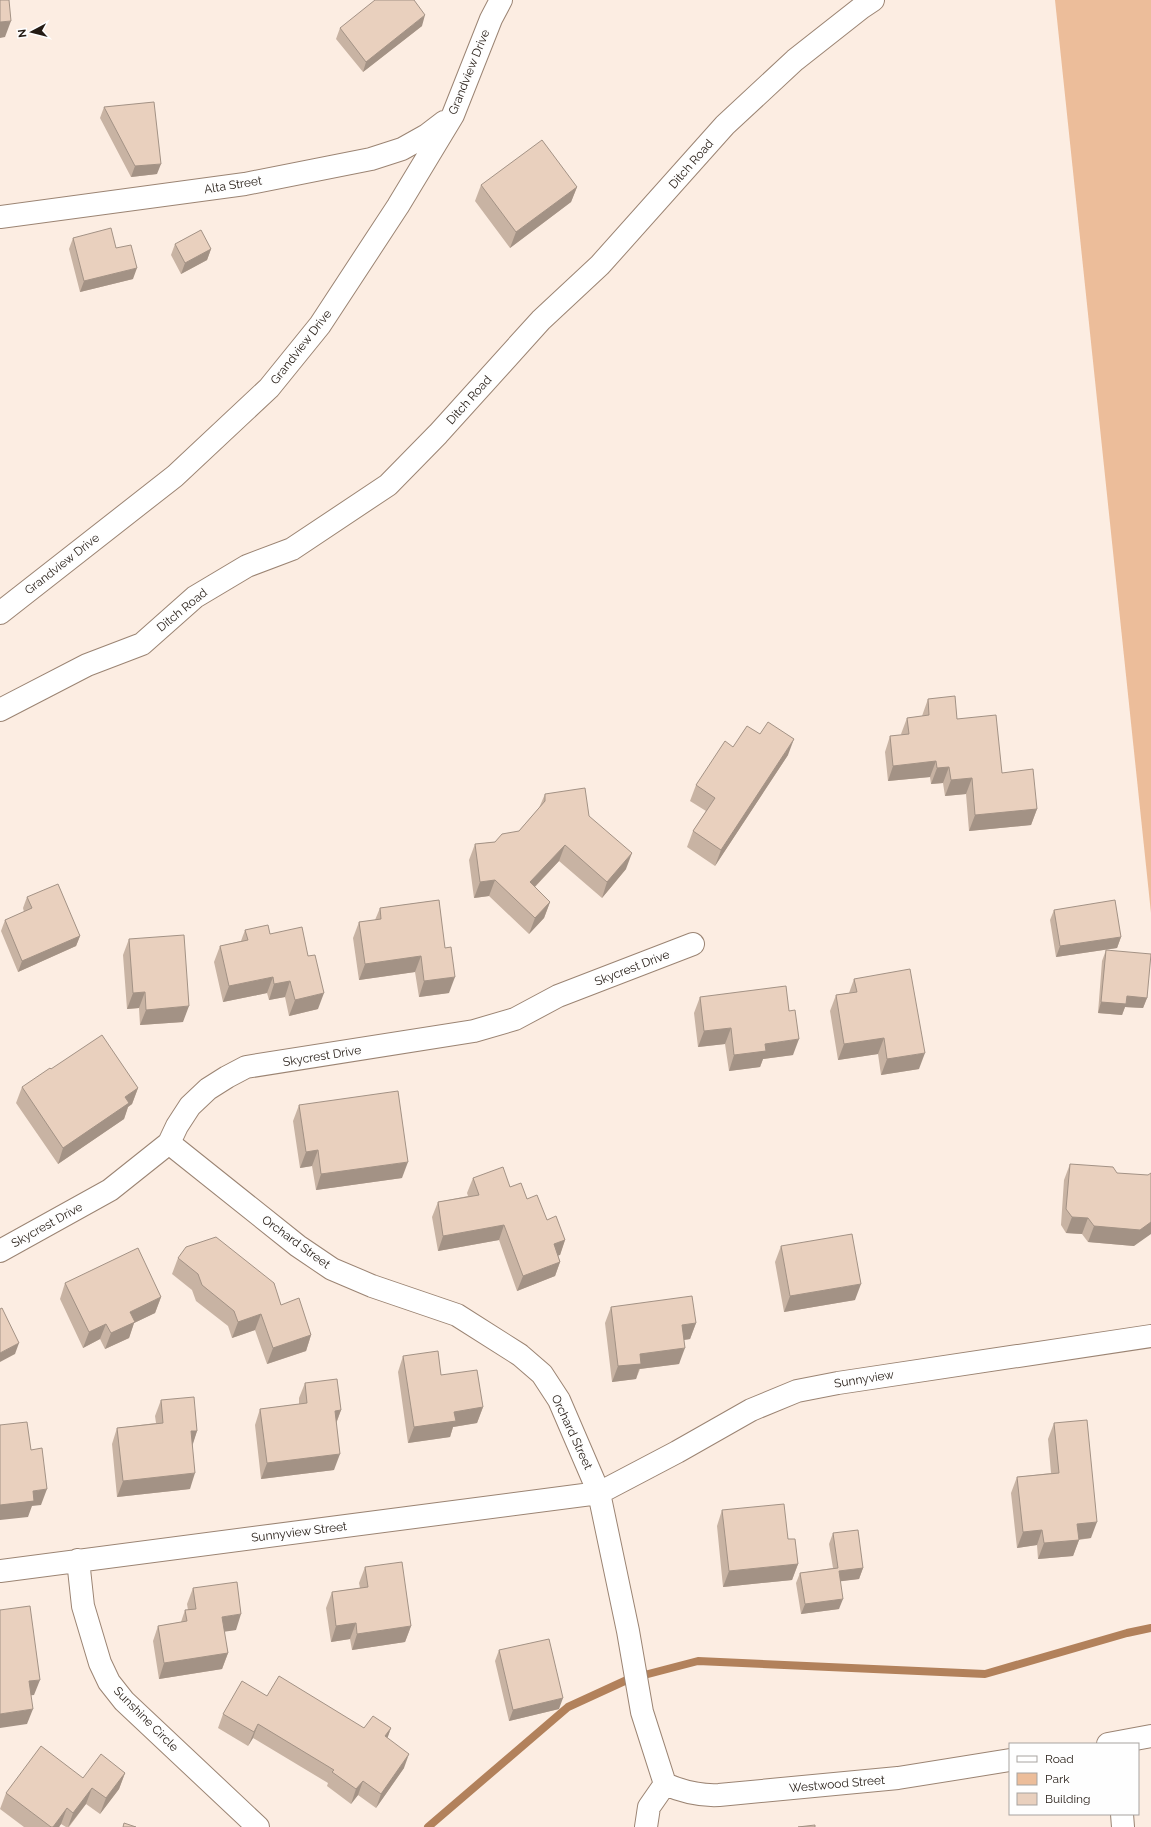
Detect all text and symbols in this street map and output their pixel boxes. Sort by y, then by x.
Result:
north arrow [12,12,52,52]
street label: Grandview Drive [446,27,492,117]
text: N [16,28,30,38]
street label: Ditch Road [666,137,716,191]
street label: Alta Street [203,174,263,196]
street label: Grandview Drive [268,307,334,387]
street label: Ditch Road [444,373,494,427]
street label: Grandview Drive [22,531,102,597]
street label: Ditch Road [154,586,210,634]
street label: Skycrest Drive [593,947,671,989]
street label: Skycrest Drive [282,1043,362,1069]
street label: Skycrest Drive [9,1200,85,1250]
street label: Orchard Street [259,1213,333,1271]
street label: Sunnyview [833,1367,895,1391]
street label: Orchard Street [549,1392,595,1472]
street label: Sunnyview Street [250,1519,348,1545]
street label: Sunshine Circle [111,1684,181,1754]
legend [1009,1743,1139,1815]
text: Road [1045,1752,1074,1766]
text: Park [1045,1772,1070,1786]
street label: Westwood Street [788,1773,886,1795]
text: Building [1045,1792,1091,1806]

